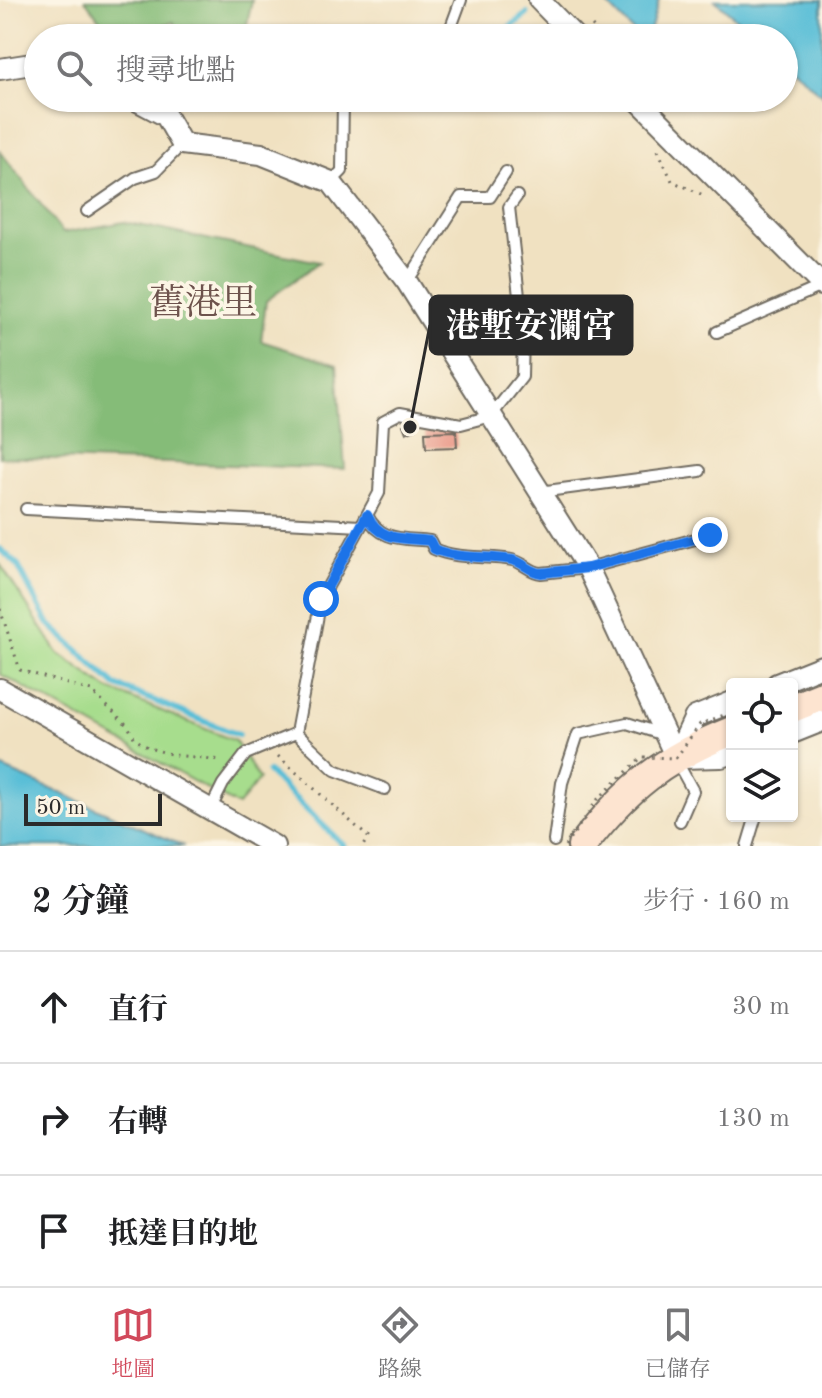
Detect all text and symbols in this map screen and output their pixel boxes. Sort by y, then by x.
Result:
search box [24,24,798,112]
icon: search [52,46,96,90]
text: 搜尋地點 [116,57,236,87]
district label: 舊港里 [149,283,257,323]
callout: 港塹安瀾宮 [430,296,632,354]
text: 港塹安瀾宮 [446,307,616,345]
route end [692,517,728,553]
route start [303,581,339,617]
map controls [726,678,798,822]
button: locate [726,678,798,750]
button: layers [726,750,798,822]
scale bar [24,790,162,826]
text: 50 m [36,797,85,819]
text: 2 分鐘 [32,886,129,920]
text: 步行 · 160 m [643,889,790,915]
icon: ahead [32,985,76,1029]
text: 30 m [732,994,790,1020]
text: 直行 [108,996,168,1026]
icon: right [32,1097,76,1141]
text: 130 m [717,1106,790,1132]
text: 右轉 [108,1108,168,1138]
icon: arrive [32,1209,76,1253]
text: 抵達目的地 [108,1220,258,1250]
tab: 地圖 [111,1303,155,1384]
tab: 路線 [378,1303,422,1384]
tab: 已儲存 [645,1303,711,1384]

